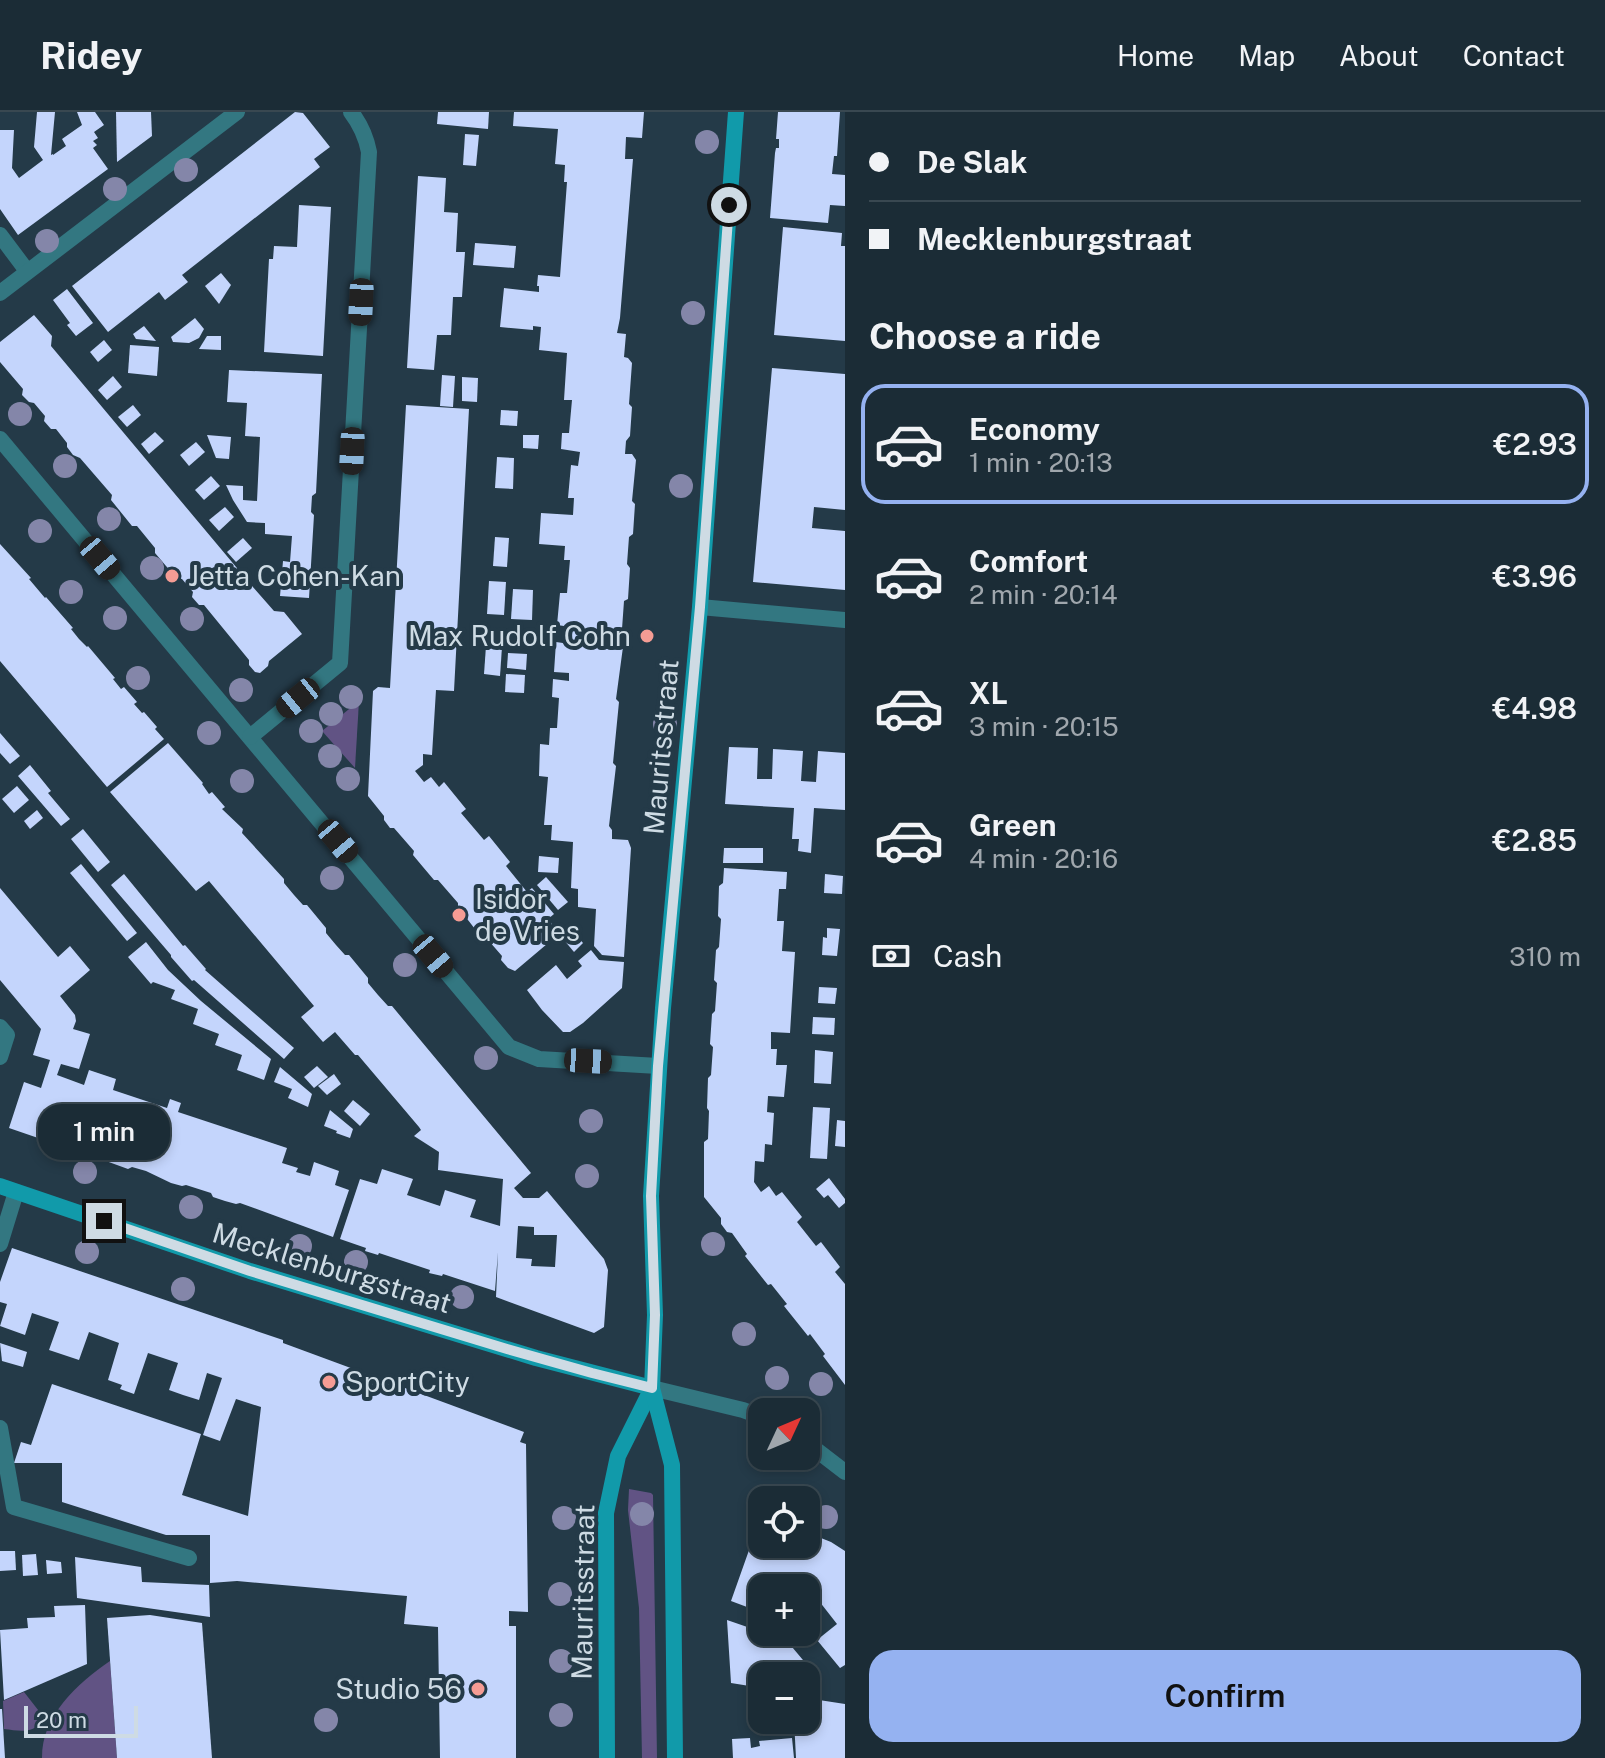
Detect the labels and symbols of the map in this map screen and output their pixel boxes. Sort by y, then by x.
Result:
route start [711,187,747,223]
car [348,277,374,327]
car [339,426,365,476]
car [75,532,125,584]
place label: Jetta Cohen-Kan [188,559,401,592]
marker: Jetta Cohen-Kan [163,567,181,585]
place label: Max Rudolf Cohn [408,619,631,652]
marker: Max Rudolf Cohn [638,627,656,645]
street label: Mauritsstraat [636,658,685,836]
car [272,674,324,722]
car [313,815,363,867]
place label: Isidor de Vries [475,882,580,947]
marker: Isidor de Vries [450,906,468,924]
car [408,930,458,982]
car [563,1048,613,1074]
callout: 1 min [38,1105,170,1161]
route end [86,1203,122,1239]
street label: Mecklenburgstraat [209,1216,456,1320]
place label: SportCity [345,1365,470,1398]
marker: SportCity [320,1373,338,1391]
north arrow [748,1398,820,1470]
street label: Mauritsstraat [564,1504,601,1680]
place label: Studio 56 [335,1672,462,1705]
marker: Studio 56 [469,1680,487,1698]
scale bar [24,1702,138,1738]

